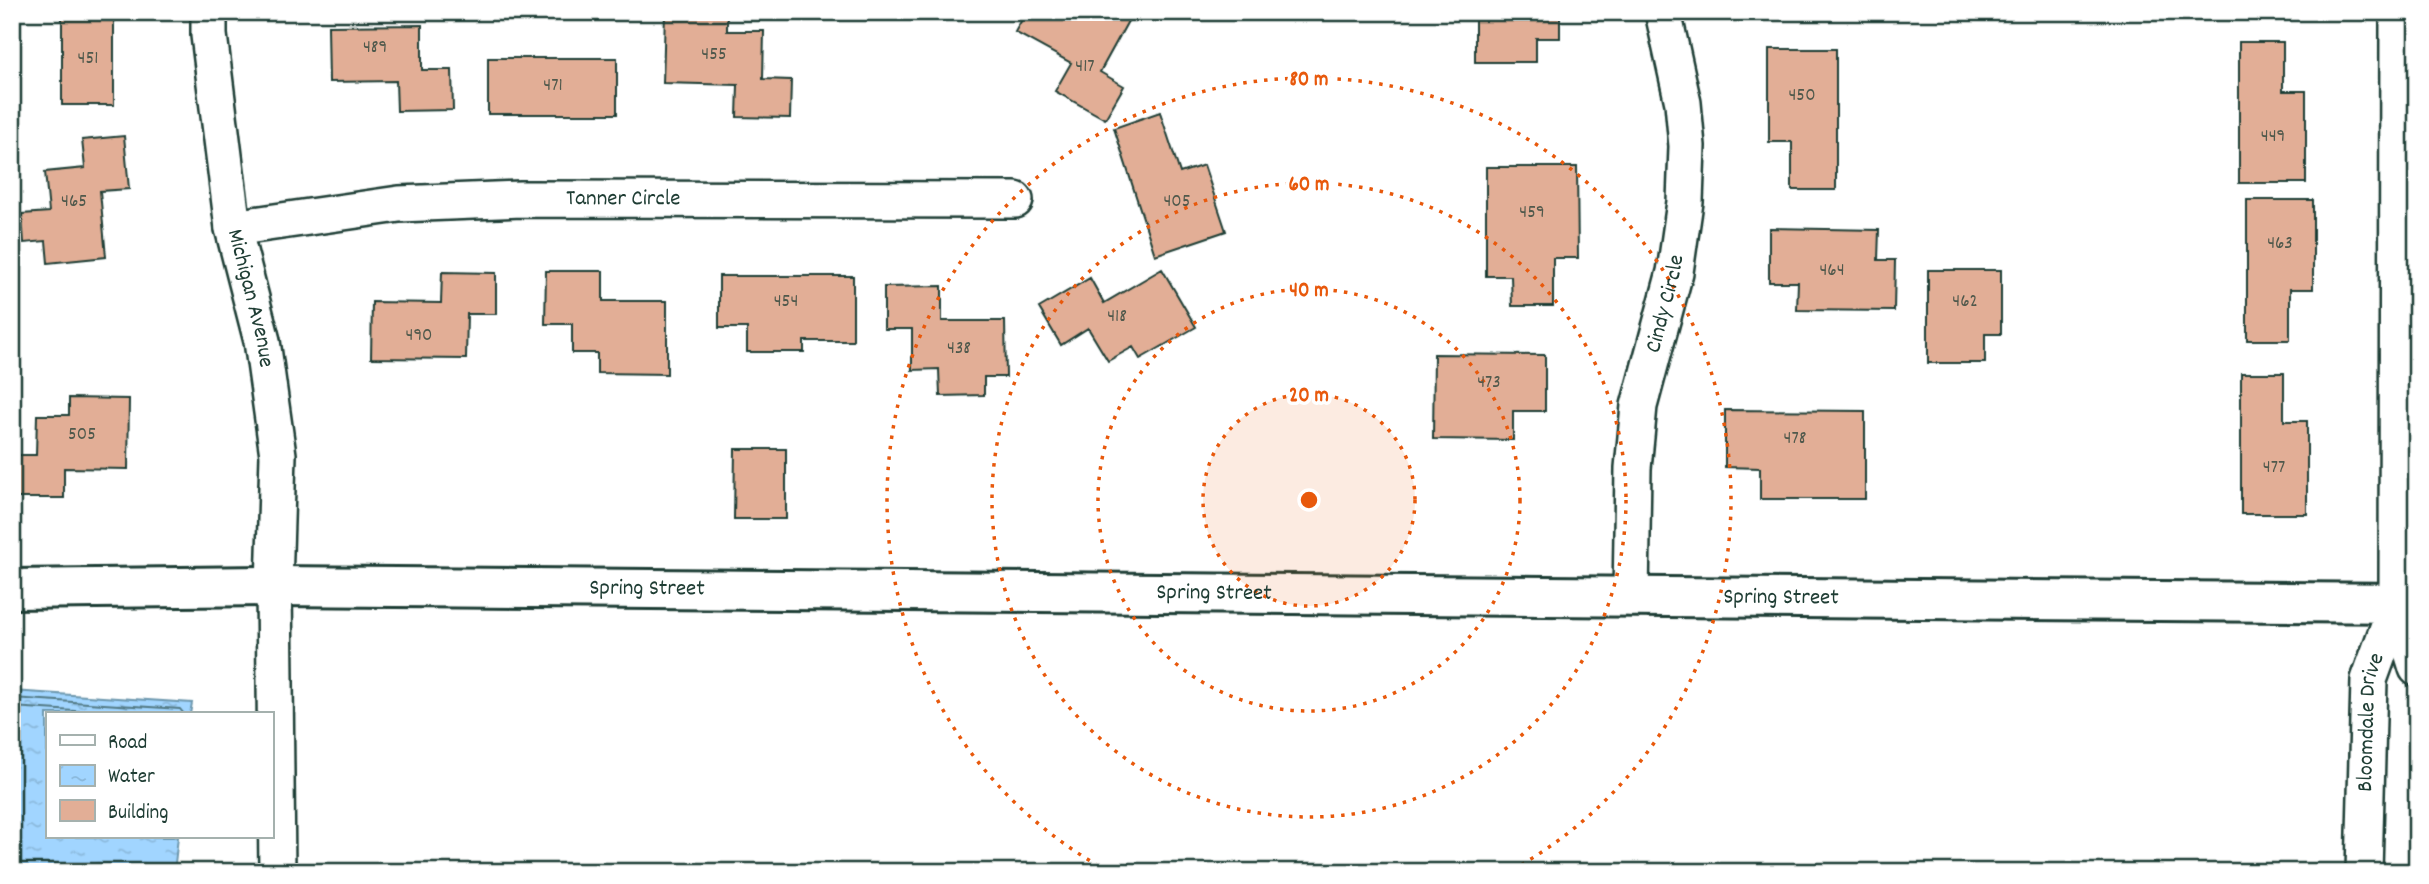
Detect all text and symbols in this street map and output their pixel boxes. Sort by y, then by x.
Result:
house number: 489 [363,35,387,62]
house number: 455 [701,42,727,69]
house number: 451 [78,46,98,73]
house number: 417 [1075,54,1095,81]
text: 80 m [1289,66,1329,96]
house number: 471 [543,73,563,100]
house number: 450 [1788,83,1816,110]
house number: 449 [2261,124,2285,151]
text: 60 m [1289,171,1329,201]
street label: Tanner Circle [566,183,680,216]
house number: 465 [61,189,87,216]
house number: 405 [1163,189,1191,216]
house number: 459 [1519,200,1545,227]
street label: Michigan Avenue [217,226,282,370]
house number: 463 [2267,231,2293,258]
street label: Cindy Circle [1637,253,1694,357]
house number: 464 [1819,258,1845,285]
text: 40 m [1289,277,1329,307]
house number: 454 [774,289,798,316]
house number: 462 [1952,289,1978,316]
house number: 418 [1107,304,1127,331]
house number: 490 [406,323,432,350]
house number: 438 [947,336,971,363]
house number: 473 [1477,370,1501,397]
text: 20 m [1289,382,1329,412]
house number: 505 [68,422,96,449]
house number: 478 [1784,426,1806,453]
house number: 477 [2263,455,2285,482]
centre of rings [1297,488,1321,512]
street label: Spring Street [589,572,705,606]
street label: Spring Street [1156,576,1272,610]
street label: Spring Street [1723,581,1839,615]
street label: Bloomdale Drive [2350,648,2394,792]
legend [46,712,273,838]
text: Road [108,729,147,759]
text: Water [108,763,155,793]
text: Building [108,799,168,829]

